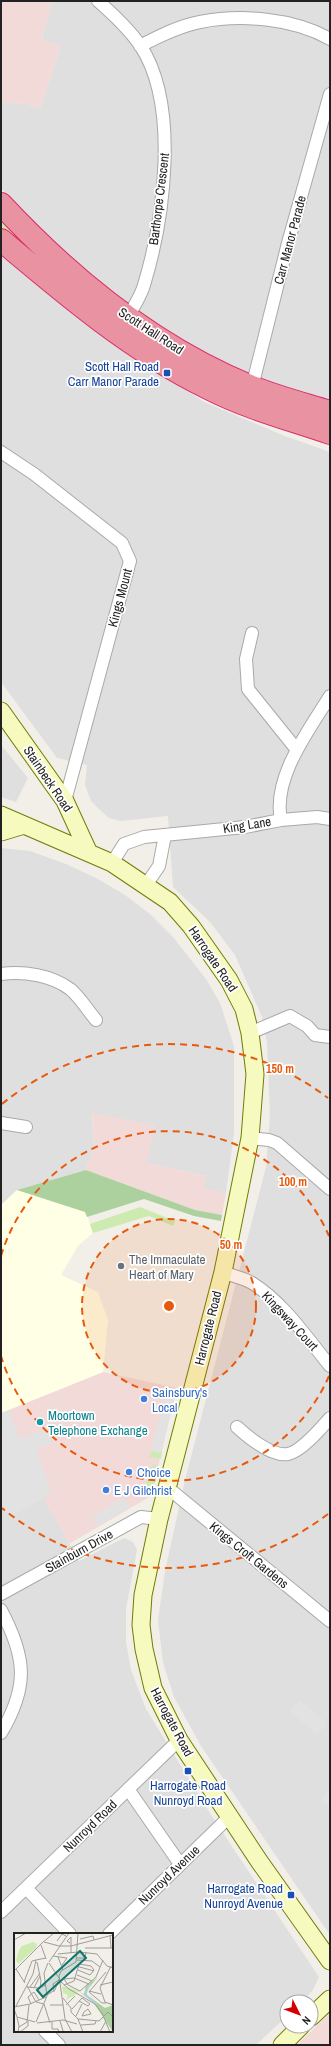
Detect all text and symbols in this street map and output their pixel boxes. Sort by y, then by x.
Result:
street label: Barthorpe Crescent [145,152,173,246]
street label: Carr Manor Parade [270,194,310,286]
street label: Scott Hall Road [115,304,187,358]
place label: Scott Hall Road Carr Manor Parade [68,358,159,390]
marker: Scott Hall Road Carr Manor Parade [162,368,172,378]
street label: Kings Mount [104,567,136,629]
street label: Stainbeck Road [20,743,76,815]
street label: King Lane [222,813,272,837]
street label: Harrogate Road [185,923,241,995]
text: 150 m [266,1061,294,1077]
text: 100 m [279,1174,307,1190]
text: 50 m [220,1237,242,1253]
place label: The Immaculate Heart of Mary [129,1251,205,1283]
marker: The Immaculate Heart of Mary [116,1261,126,1271]
street label: Kingsway Court [258,1288,322,1354]
street label: Harrogate Road [191,1289,225,1367]
centre of rings [162,1299,176,1313]
place label: Sainsbury's Local [152,1384,207,1416]
marker: Sainsbury's Local [139,1394,149,1404]
place label: Moortown Telephone Exchange [48,1407,148,1439]
marker: Moortown Telephone Exchange [35,1417,45,1427]
place label: Choice [137,1464,171,1481]
marker: Choice [124,1467,134,1477]
place label: E J Gilchrist [114,1482,172,1499]
marker: E J Gilchrist [101,1485,111,1495]
street label: Kings Croft Gardens [206,1518,292,1592]
street label: Stainburn Drive [42,1525,116,1577]
street label: Harrogate Road [147,1685,197,1760]
marker: Harrogate Road Nunroyd Road [183,1766,193,1776]
place label: Harrogate Road Nunroyd Road [150,1777,226,1809]
street label: Nunroyd Road [59,1796,121,1856]
street label: Nunroyd Avenue [135,1842,203,1908]
place label: Harrogate Road Nunroyd Avenue [204,1880,283,1912]
marker: Harrogate Road Nunroyd Avenue [286,1890,296,1900]
inset map [14,1933,113,2032]
north arrow [279,1994,319,2034]
text: N [299,2014,314,2028]

